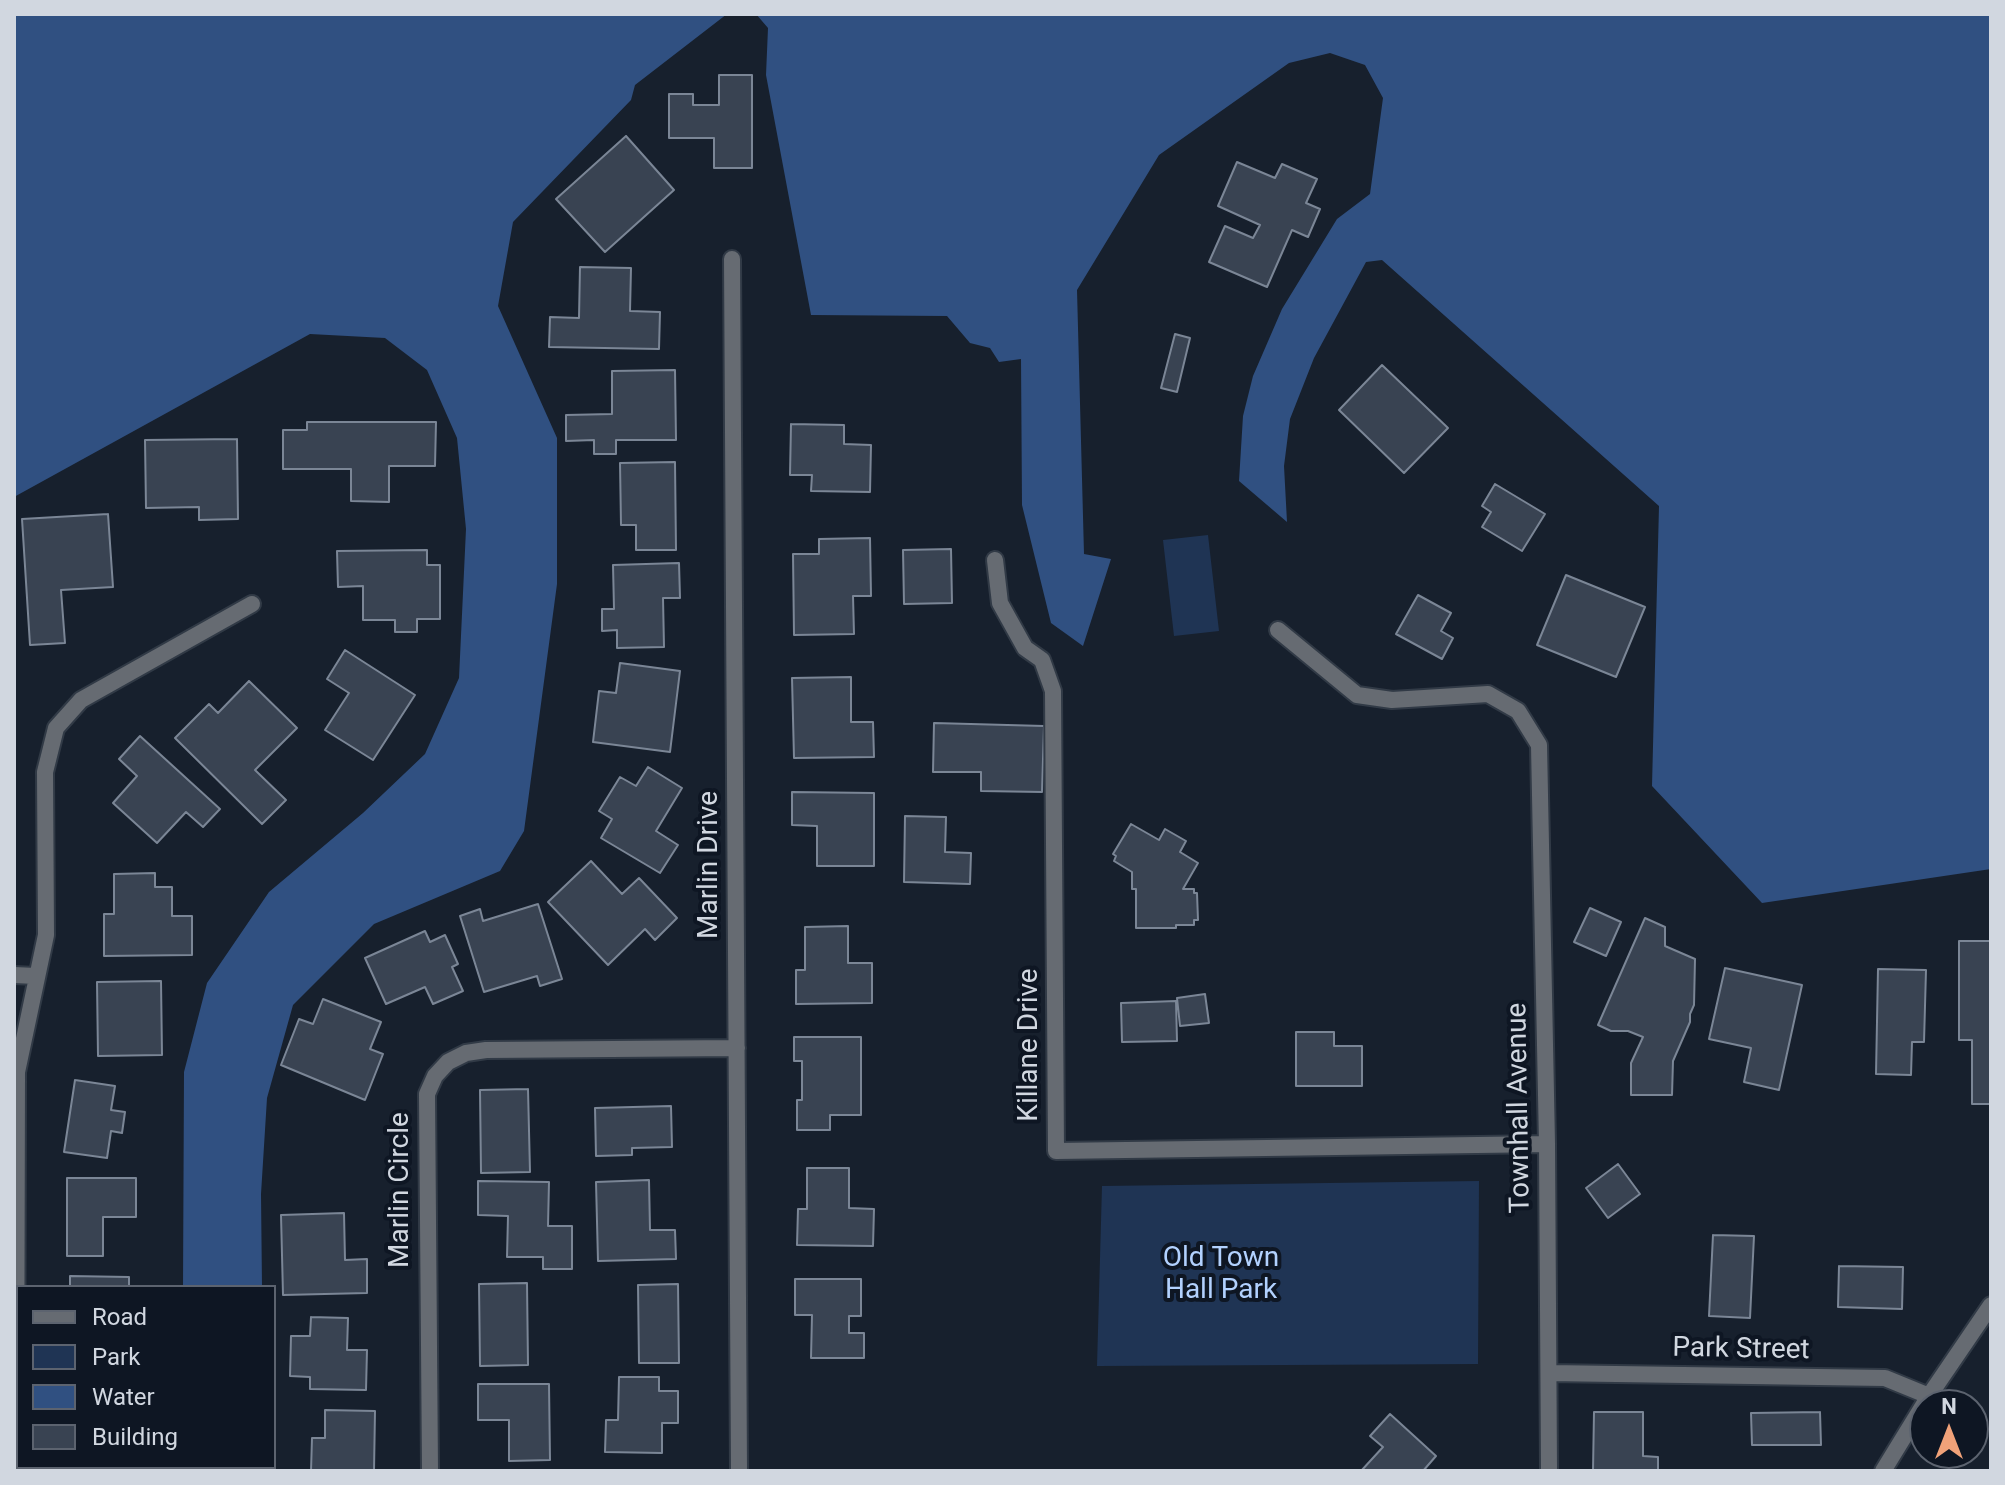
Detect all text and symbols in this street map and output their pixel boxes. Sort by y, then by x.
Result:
street label: Marlin Drive [693,791,727,939]
street label: Killane Drive [1013,968,1047,1122]
street label: Townhall Avenue [1501,1002,1539,1214]
street label: Marlin Circle [384,1112,418,1268]
park label: Old Town Hall Park [1163,1242,1279,1308]
legend [16,1285,276,1469]
text: Road [92,1303,147,1331]
street label: Park Street [1672,1332,1810,1368]
text: Park [92,1343,140,1371]
text: Water [92,1383,155,1411]
north arrow [1909,1389,1989,1469]
text: N [1941,1394,1957,1419]
text: Building [92,1423,178,1451]

